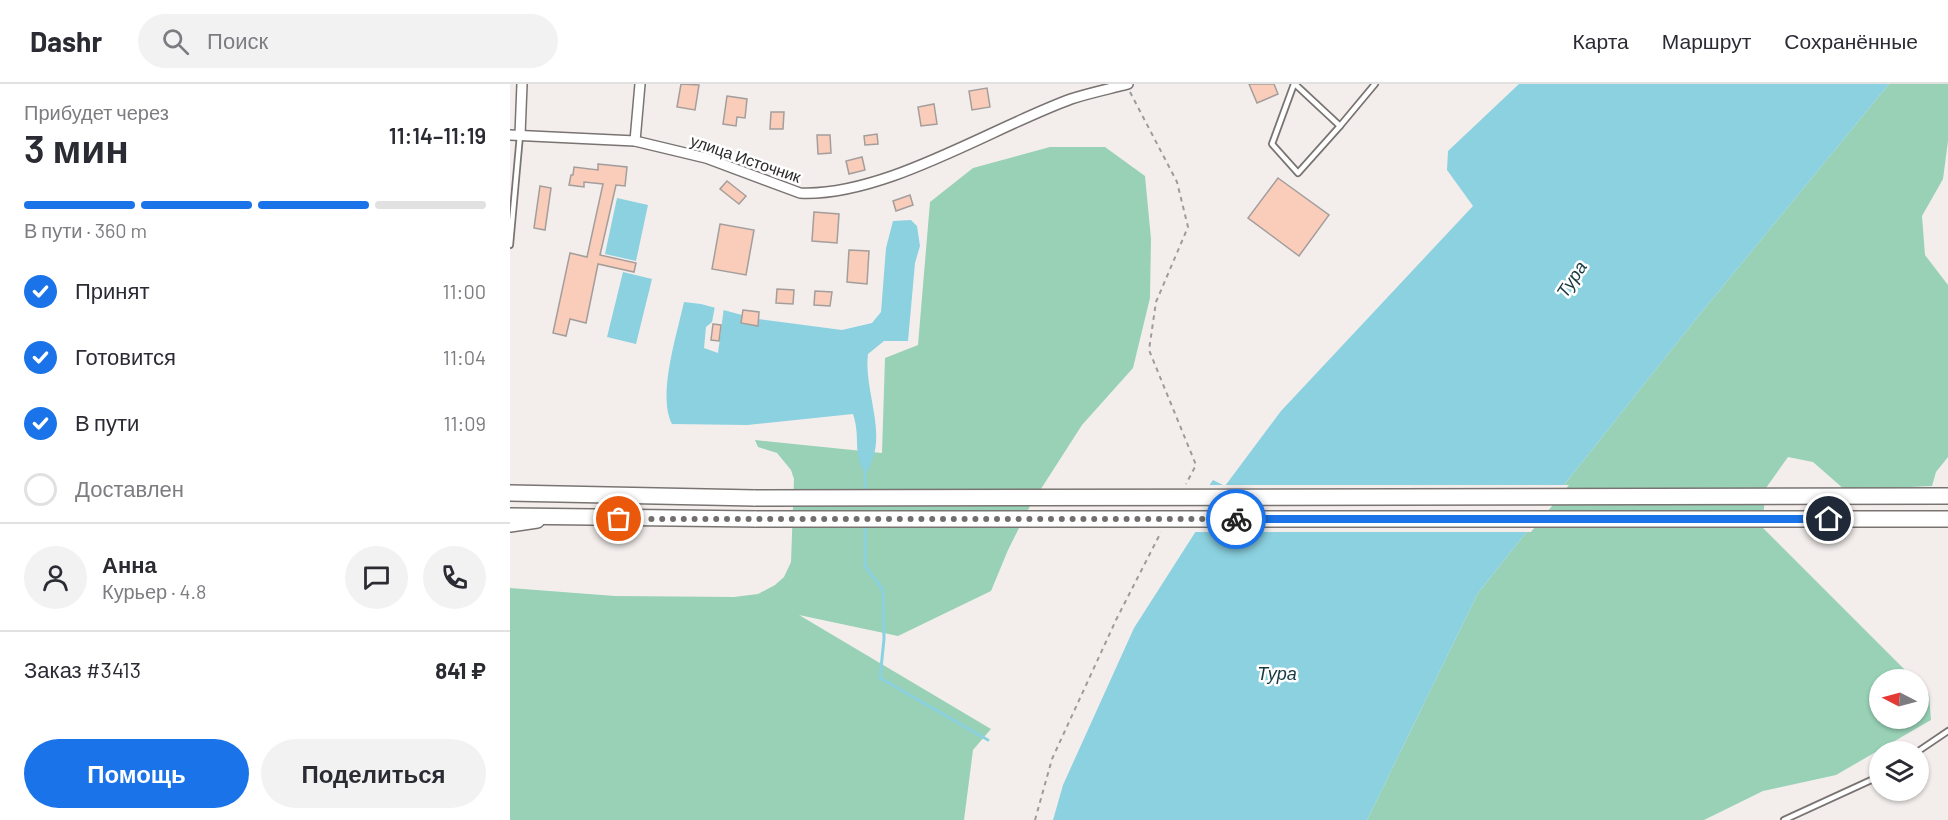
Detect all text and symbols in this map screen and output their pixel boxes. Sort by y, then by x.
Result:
search box [138,14,558,68]
text: Dashr [30,24,102,58]
icon: search [159,25,192,58]
text: Поиск [207,27,268,53]
text: Карта [1573,28,1629,53]
text: Маршрут [1662,28,1751,53]
text: Сохранённые [1784,28,1918,53]
text: Прибудет через [24,100,169,124]
text: 11:14–11:19 [389,122,486,148]
text: 3 мин [24,124,129,171]
street label: улица Источник [688,130,805,186]
text: В пути · 360 m [24,218,147,242]
water label: Тура [1551,256,1591,302]
icon: check [24,275,57,308]
text: Принят [75,277,149,303]
text: 11:00 [443,279,486,303]
icon: check [24,341,57,374]
text: Готовится [75,343,176,369]
text: 11:04 [443,345,486,369]
icon: check [24,407,57,440]
text: В пути [75,409,139,435]
text: 11:09 [443,411,486,435]
text: Доставлен [75,475,184,501]
courier [1206,489,1266,549]
pin [593,493,644,544]
pin [1803,493,1854,544]
icon: bag [602,502,635,535]
icon: home [1812,502,1845,535]
icon: bike [1220,503,1253,536]
button: person [24,546,87,609]
button: chat [345,546,408,609]
button: phone [423,546,486,609]
text: Анна [102,551,157,577]
text: Курьер · 4.8 [102,579,206,603]
text: Заказ #3413 [24,656,141,682]
text: 841 ₽ [435,657,486,683]
water label: Тура [1257,662,1297,684]
north arrow [1869,669,1929,729]
map controls [1869,669,1929,801]
button: Помощь [24,739,249,808]
button: Поделиться [261,739,486,808]
button: layers [1869,741,1929,801]

